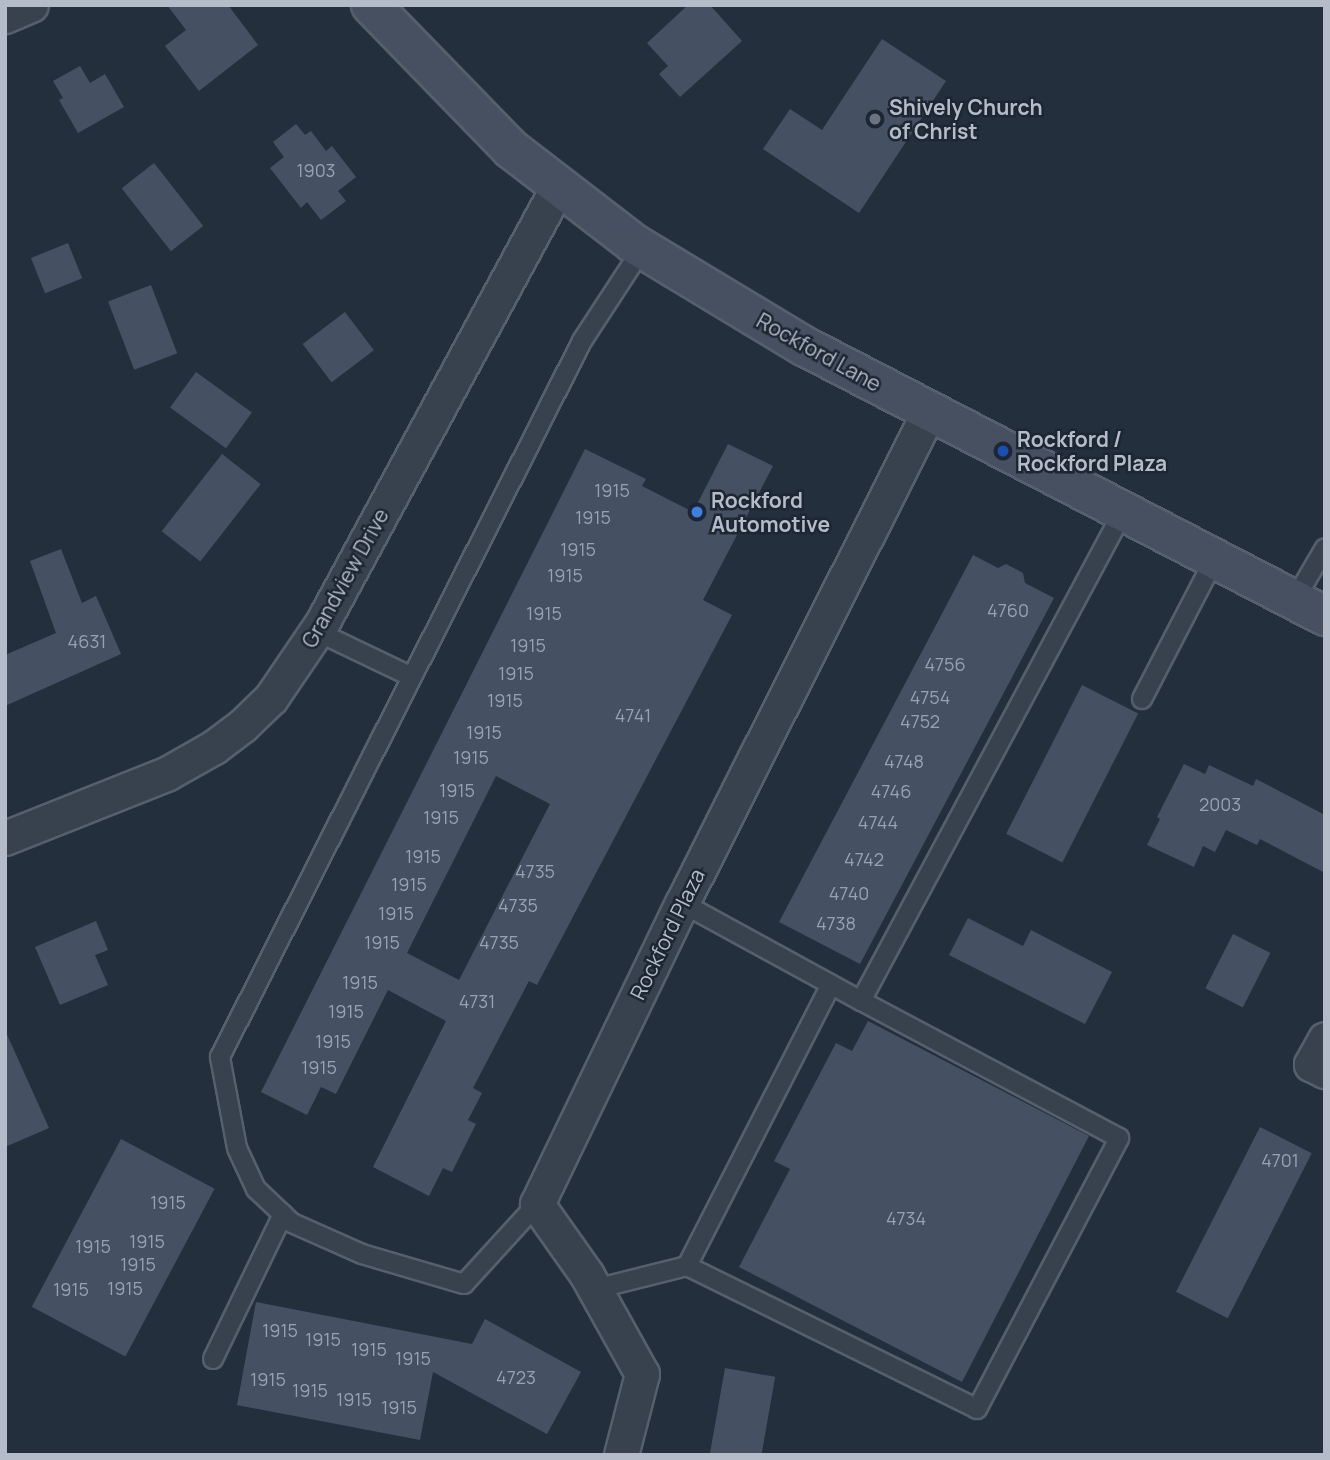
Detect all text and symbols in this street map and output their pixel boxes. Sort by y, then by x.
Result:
place label: Shively Church of Christ [889,94,1043,144]
marker: Shively Church of Christ [867,111,883,127]
house number: 1903 [296,159,336,181]
street label: Rockford Lane [752,307,886,397]
place label: Rockford / Rockford Plaza [1017,426,1167,476]
marker: Rockford / Rockford Plaza [995,443,1011,459]
house number: 1915 [594,479,630,501]
place label: Rockford Automotive [711,487,830,537]
street label: Grandview Drive [296,504,394,652]
marker: Rockford Automotive [689,504,705,520]
house number: 1915 [575,506,611,528]
house number: 1915 [560,538,596,560]
house number: 1915 [547,564,583,586]
house number: 4760 [987,599,1029,621]
house number: 1915 [526,602,562,624]
house number: 4631 [68,630,106,652]
house number: 1915 [510,634,546,656]
house number: 4756 [924,653,966,675]
house number: 1915 [498,662,534,684]
house number: 4754 [910,686,950,708]
house number: 1915 [487,689,523,711]
house number: 4741 [615,704,651,726]
house number: 4752 [900,710,940,732]
house number: 1915 [466,721,502,743]
house number: 1915 [453,746,489,768]
house number: 4748 [884,750,924,772]
house number: 1915 [439,779,475,801]
house number: 4746 [871,780,911,802]
house number: 2003 [1199,793,1241,815]
house number: 1915 [423,806,459,828]
house number: 4744 [858,811,898,833]
house number: 1915 [405,845,441,867]
house number: 4742 [844,848,884,870]
house number: 4735 [515,860,555,882]
street label: Rockford Plaza [624,864,710,1004]
house number: 1915 [391,873,427,895]
house number: 4740 [829,882,869,904]
house number: 4735 [498,894,538,916]
house number: 1915 [378,902,414,924]
house number: 4738 [816,912,856,934]
house number: 1915 [364,931,400,953]
house number: 4735 [479,931,519,953]
house number: 1915 [342,971,378,993]
house number: 4731 [459,990,495,1012]
house number: 1915 [328,1000,364,1022]
house number: 1915 [315,1030,351,1052]
house number: 1915 [301,1056,337,1078]
house number: 4701 [1261,1149,1299,1171]
house number: 1915 [150,1191,186,1213]
house number: 4734 [886,1207,926,1229]
house number: 1915 [129,1230,165,1252]
house number: 1915 [75,1235,111,1257]
house number: 1915 [120,1253,156,1275]
house number: 1915 [107,1277,143,1299]
house number: 1915 [53,1278,89,1300]
house number: 1915 [262,1319,298,1341]
house number: 1915 [305,1328,341,1350]
house number: 1915 [351,1338,387,1360]
house number: 1915 [395,1347,431,1369]
house number: 4723 [496,1366,536,1388]
house number: 1915 [250,1368,286,1390]
house number: 1915 [292,1379,328,1401]
house number: 1915 [336,1388,372,1410]
house number: 1915 [381,1396,417,1418]

